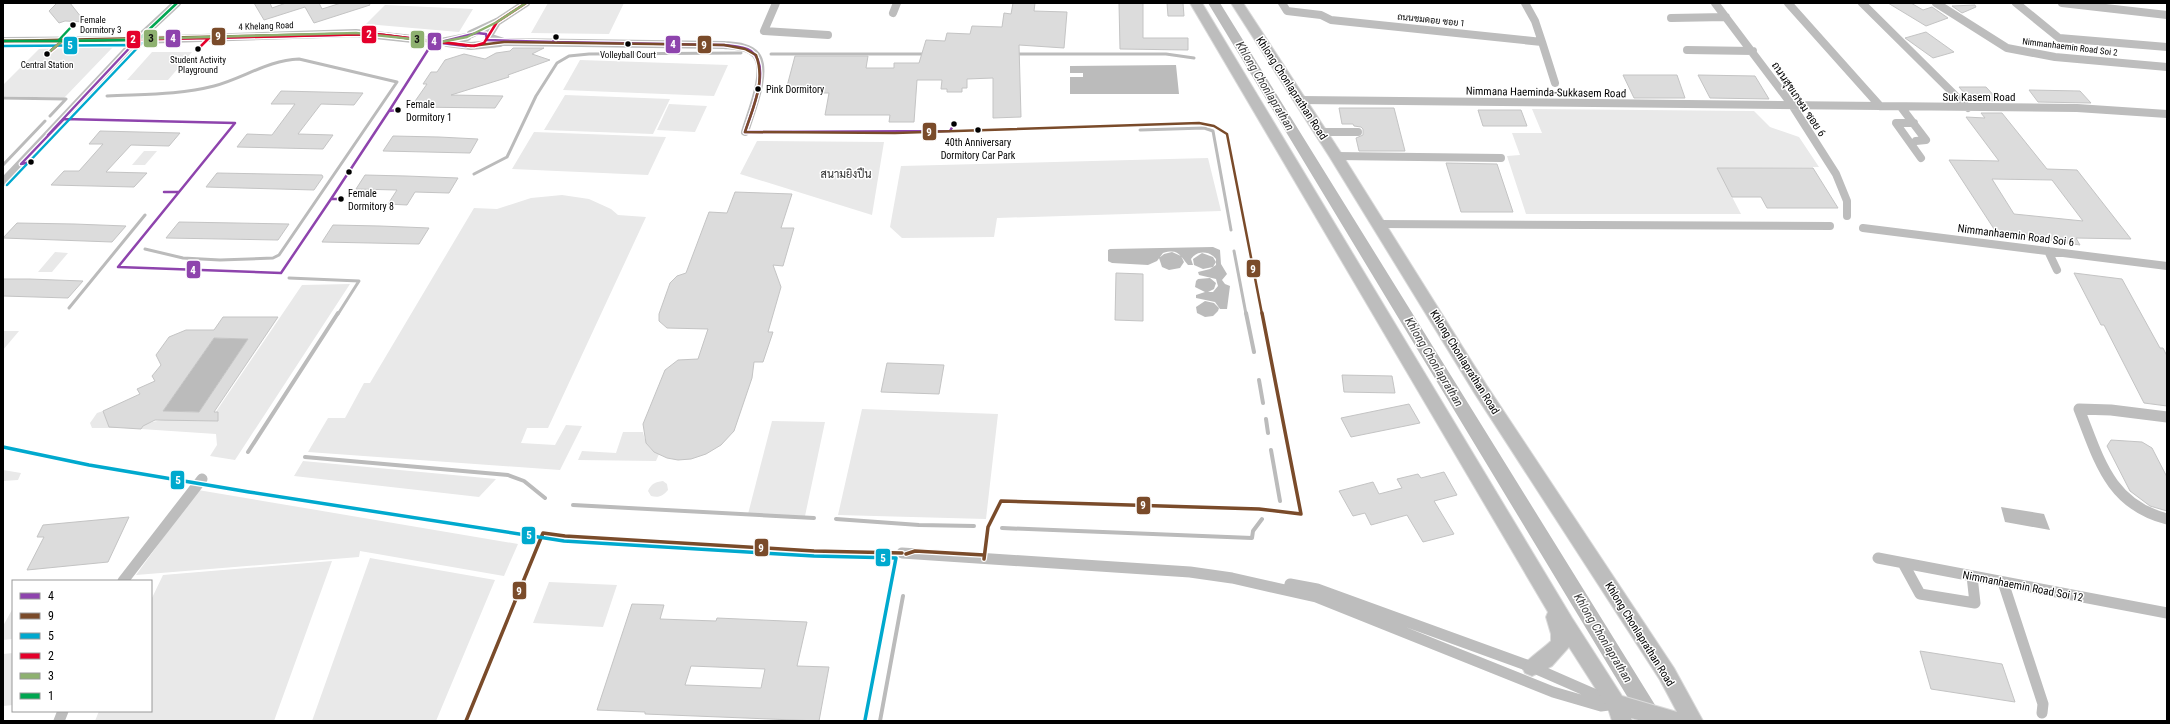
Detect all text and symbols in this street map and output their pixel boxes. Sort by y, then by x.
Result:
street label: ถนนชมดอย ซอย 1 [1397,11,1465,29]
place label: Female Dormitory 3 [80,15,121,35]
marker: Female Dormitory 3 [68,20,78,30]
street label: 4 Khelang Road [238,20,294,32]
line badge: 2 [361,25,377,44]
line badge: 9 [211,27,226,46]
text: 2 [366,28,372,41]
line badge: 3 [143,29,158,48]
line badge: 4 [165,29,181,48]
line badge: 2 [126,30,141,49]
text: 9 [215,30,221,43]
line badge: 3 [410,30,425,49]
text: 3 [148,32,154,45]
text: 4 [170,32,176,45]
line badge: 4 [427,32,442,51]
unlabelled marker [551,32,561,42]
text: 2 [130,33,136,46]
text: 3 [414,33,420,46]
street label: Khlong Chonlaprathan Road [1253,34,1330,142]
text: 4 [431,35,437,48]
line badge: 4 [665,35,681,54]
line badge: 9 [697,35,712,54]
line badge: 5 [63,36,78,55]
street label: Nimmanhaemin Road Soi 2 [2022,36,2119,58]
text: 4 [670,38,676,51]
text: 5 [67,39,73,52]
marker: Volleyball Court [623,39,633,49]
text: 9 [701,39,707,52]
water label: Khlong Chonlaprathan [1233,39,1297,133]
marker: Student Activity Playground [193,44,203,54]
marker: Central Station [42,49,52,59]
place label: Volleyball Court [600,50,656,60]
place label: Student Activity Playground [170,55,226,75]
street label: ถนนสุขเกษม ซอย 6 [1767,59,1828,140]
place label: Central Station [21,60,73,70]
marker: Pink Dormitory [753,84,763,94]
place label: Pink Dormitory [766,84,824,95]
street label: Nimmana Haeminda-Sukkasem Road [1466,85,1626,100]
street label: Suk Kasem Road [1943,91,2015,104]
place label: Female Dormitory 1 [406,99,452,123]
marker: Female Dormitory 1 [393,105,403,115]
unlabelled marker [949,119,959,129]
line badge: 9 [922,122,937,141]
marker: 40th Anniversary Dormitory Car Park [973,125,983,135]
text: 9 [926,126,932,139]
place label: 40th Anniversary Dormitory Car Park [941,137,1016,161]
unlabelled marker [26,157,36,167]
unlabelled marker [344,167,354,177]
park label: สนามยิงปืน [821,167,871,181]
place label: Female Dormitory 8 [348,188,394,212]
marker: Female Dormitory 8 [336,194,346,204]
street label: Nimmanhaemin Road Soi 6 [1957,222,2075,249]
line badge: 9 [1246,259,1261,278]
line badge: 4 [186,260,201,279]
text: 9 [1250,263,1256,276]
text: 4 [190,264,196,277]
street label: Khlong Chonlaprathan Road [1427,308,1502,417]
water label: Khlong Chonlaprathan [1402,315,1466,409]
line badge: 5 [170,470,185,490]
text: 5 [175,474,181,487]
line badge: 9 [1136,496,1151,515]
text: 9 [1140,499,1146,512]
line badge: 5 [521,526,536,545]
text: 5 [526,529,532,542]
line badge: 9 [754,538,769,557]
text: 9 [758,542,764,555]
line badge: 5 [875,548,891,567]
text: 5 [880,552,886,565]
street label: Nimmanhaemin Road Soi 12 [1961,568,2084,605]
street label: Khlong Chonlaprathan Road [1602,579,1678,689]
legend [12,580,152,712]
line badge: 9 [512,581,527,600]
text: 9 [516,585,522,598]
text: 4 [48,589,54,603]
water label: Khlong Chonlaprathan [1571,591,1635,685]
text: 9 [48,609,54,623]
text: 5 [48,629,54,643]
text: 2 [48,649,54,663]
text: 3 [48,669,54,683]
text: 1 [48,689,54,703]

